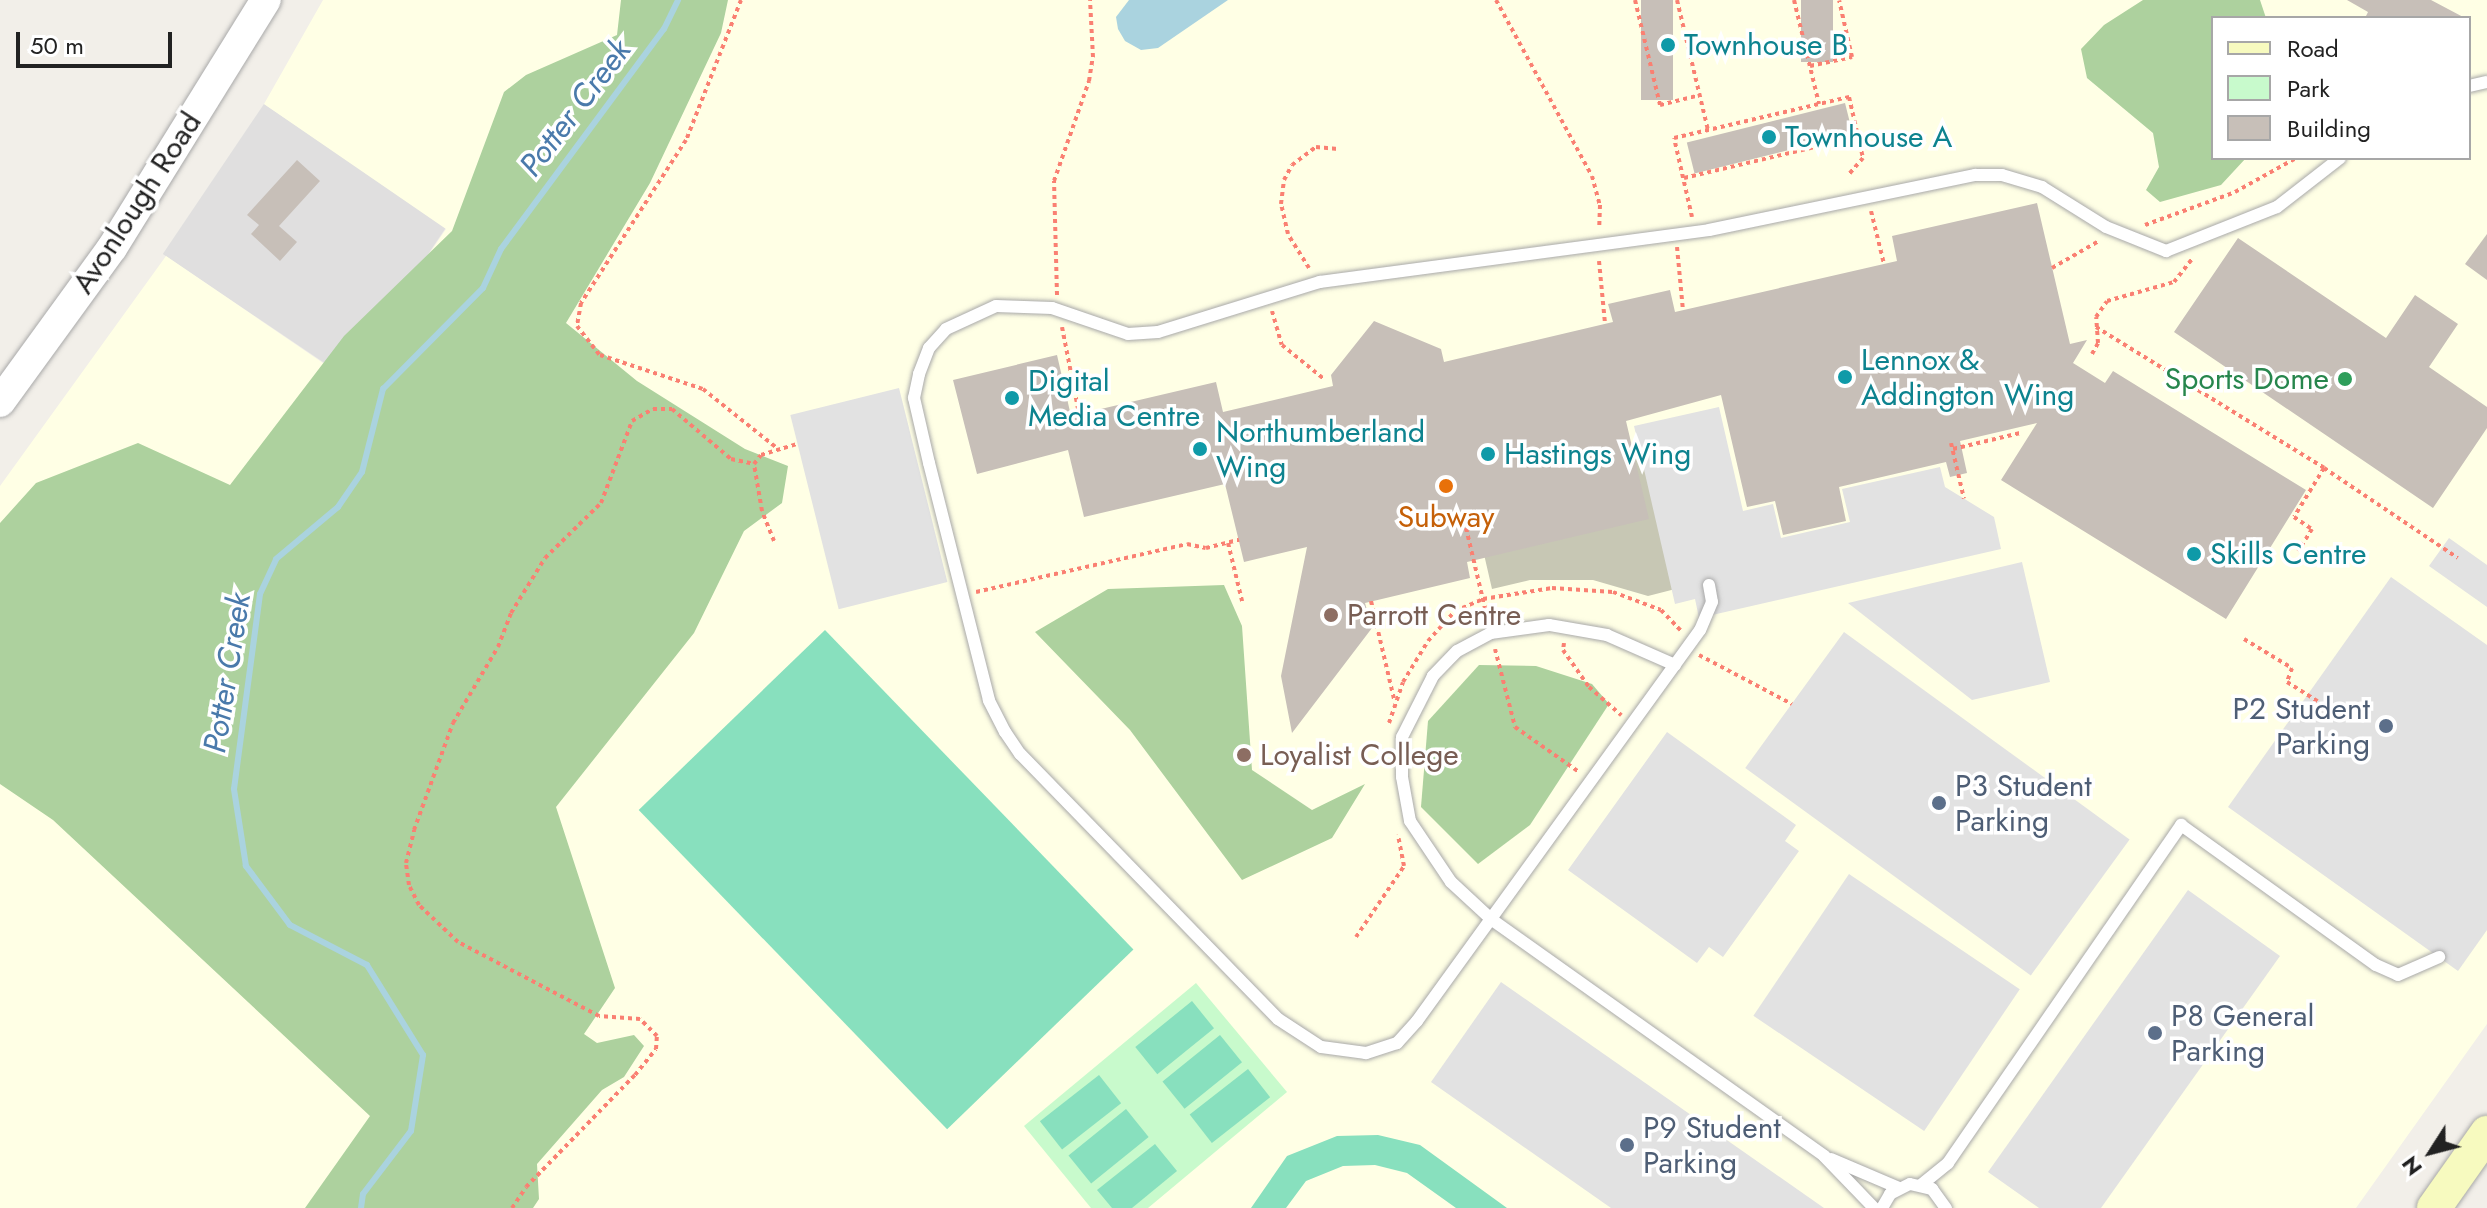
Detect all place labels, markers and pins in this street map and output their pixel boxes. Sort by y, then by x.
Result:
place label: Townhouse B [1684,27,1848,63]
marker: Townhouse B [1659,36,1677,54]
place label: Townhouse A [1785,119,1952,155]
marker: Townhouse A [1760,128,1778,146]
place label: Lennox & Addington Wing [1861,342,2074,412]
place label: Sports Dome [2165,361,2329,397]
place label: Digital Media Centre [1028,363,1200,434]
marker: Lennox & Addington Wing [1836,368,1854,386]
marker: Sports Dome [2336,370,2354,388]
marker: Digital Media Centre [1003,389,1021,407]
place label: Northumberland Wing [1216,414,1425,484]
place label: Hastings Wing [1504,436,1691,472]
marker: Northumberland Wing [1191,440,1209,458]
marker: Hastings Wing [1479,445,1497,463]
marker: Subway [1437,477,1455,495]
place label: Subway [1398,499,1494,535]
place label: Skills Centre [2210,536,2367,572]
marker: Skills Centre [2185,545,2203,563]
place label: Parrott Centre [1347,597,1521,633]
marker: Parrott Centre [1322,606,1340,624]
place label: P2 Student Parking [2233,691,2370,762]
marker: P2 Student Parking [2377,717,2395,735]
place label: Loyalist College [1260,737,1459,773]
marker: Loyalist College [1235,746,1253,764]
place label: P3 Student Parking [1955,768,2092,838]
marker: P3 Student Parking [1930,794,1948,812]
place label: P8 General Parking [2171,998,2314,1068]
marker: P8 General Parking [2146,1024,2164,1042]
place label: P9 Student Parking [1643,1110,1781,1180]
marker: P9 Student Parking [1618,1136,1636,1154]

